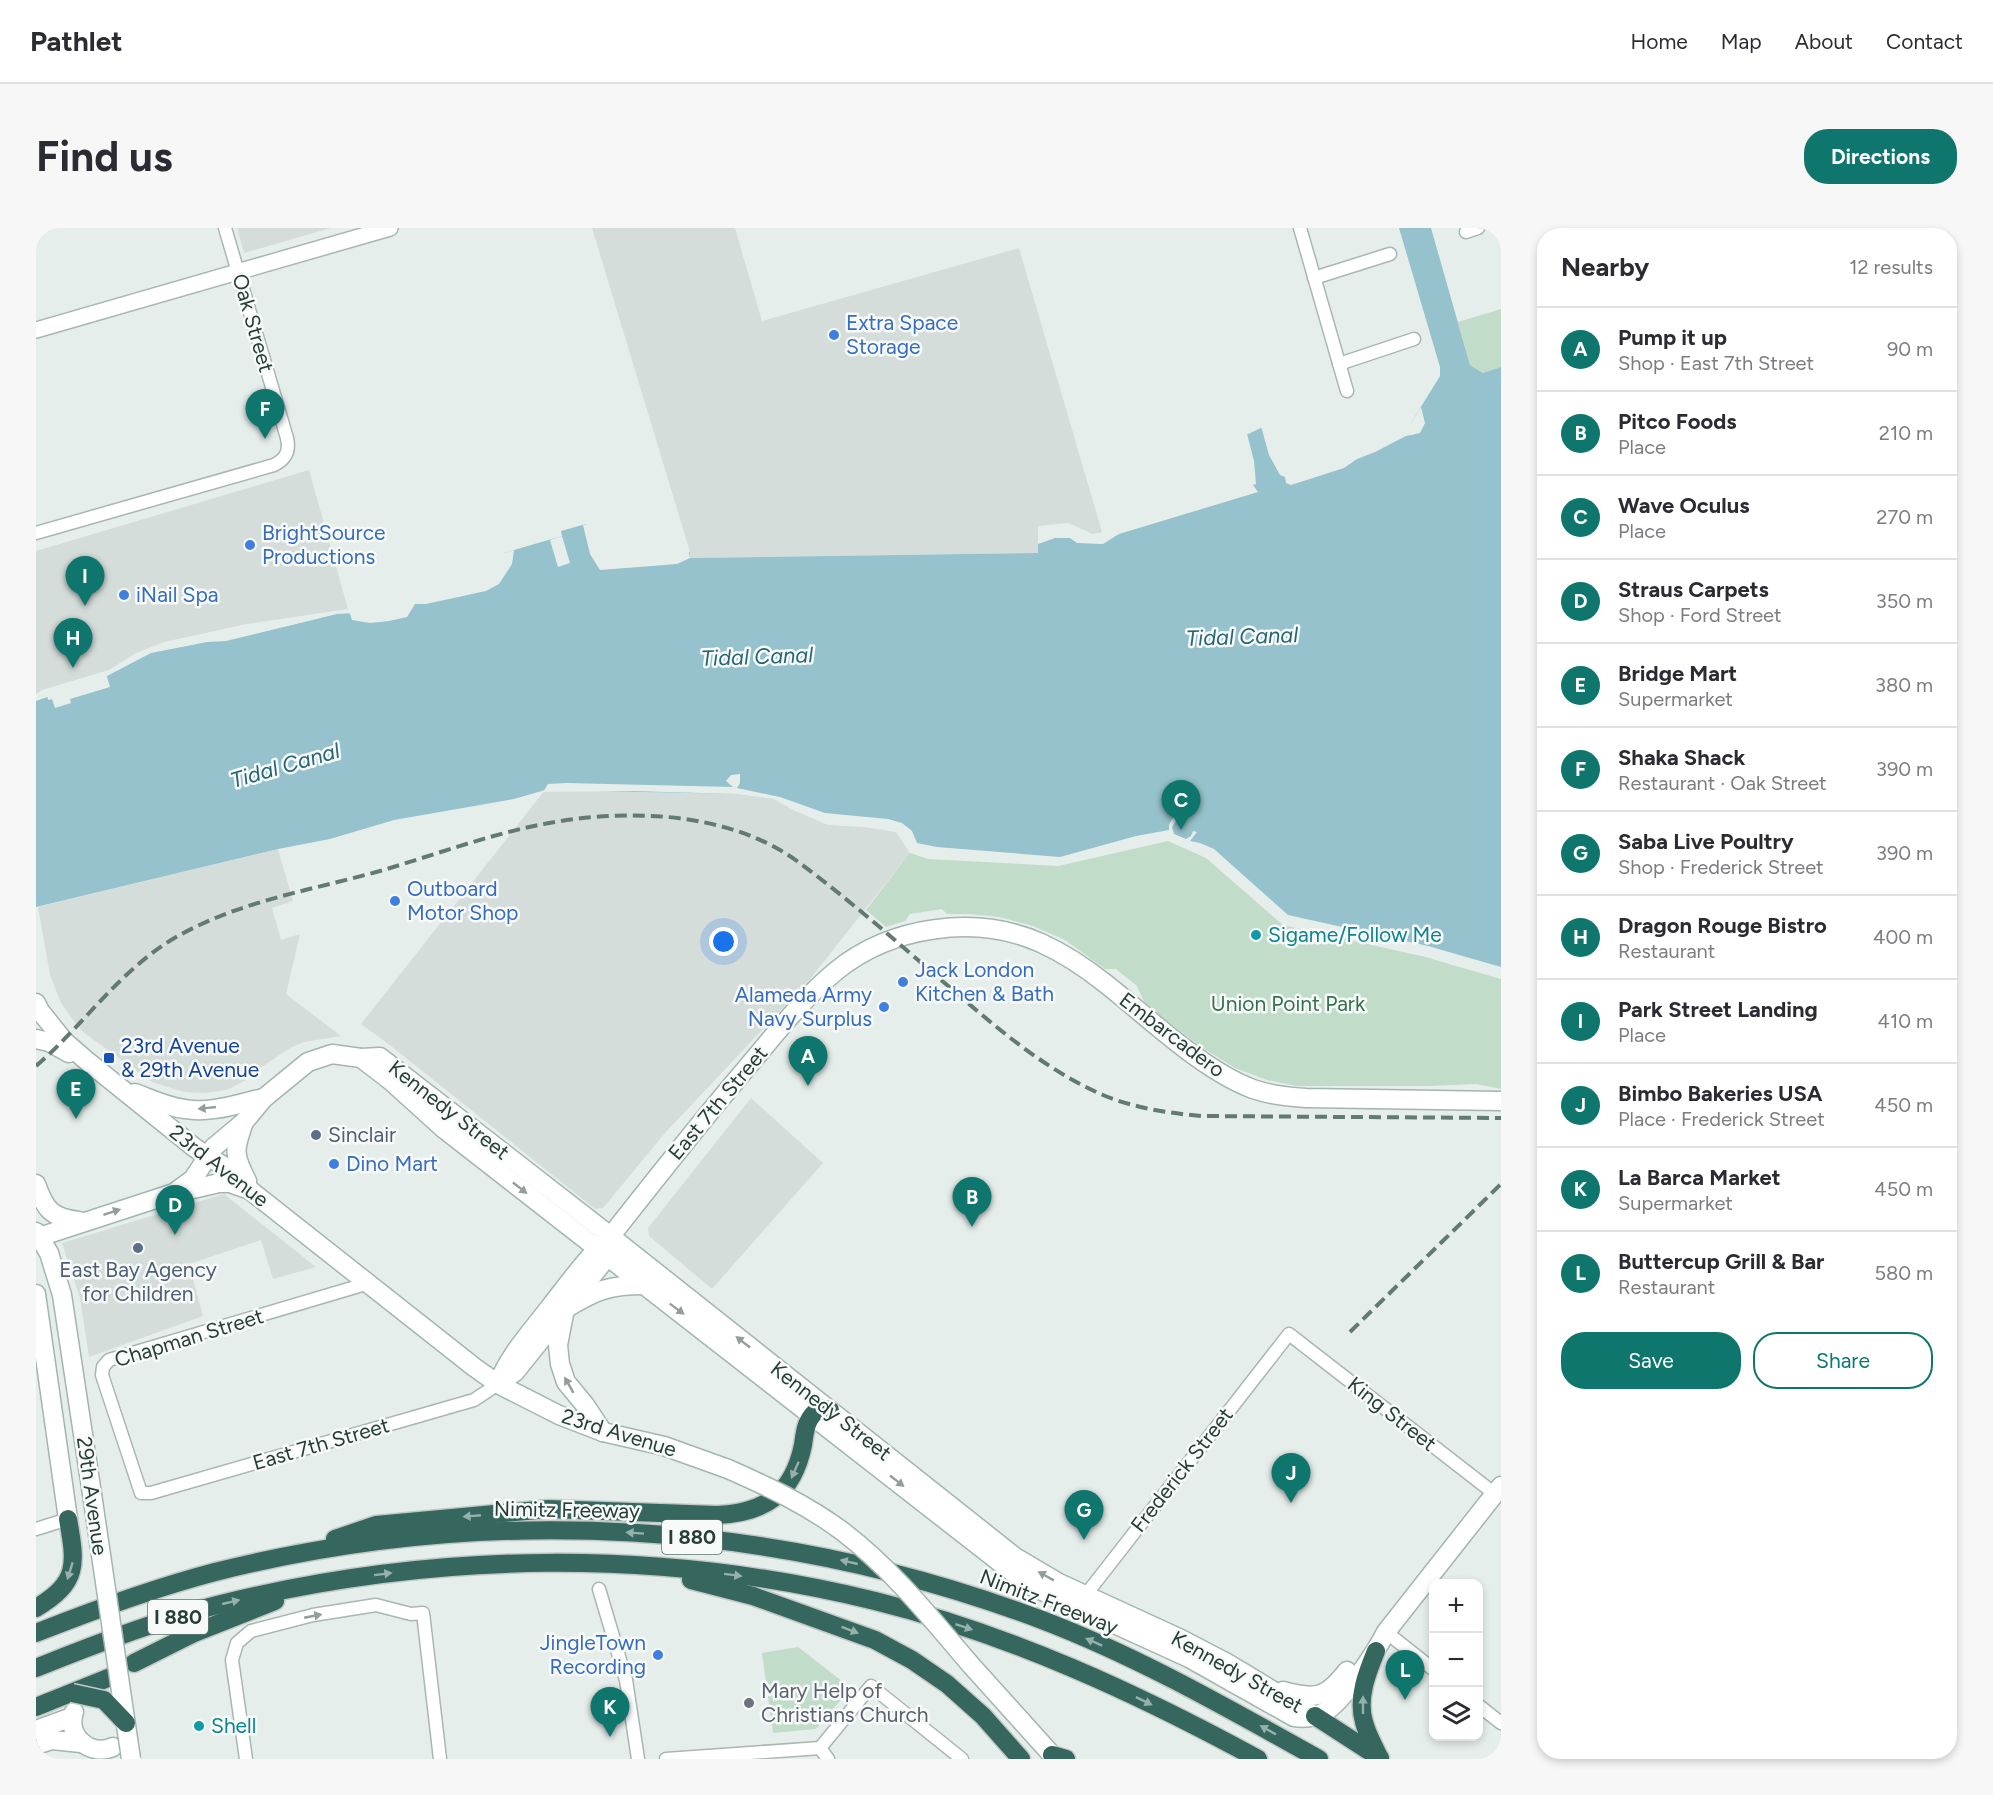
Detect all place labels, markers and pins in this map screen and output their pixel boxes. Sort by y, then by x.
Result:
place label: Extra Space Storage [846,310,958,359]
marker: Extra Space Storage [827,328,841,342]
pin: F [246,390,284,439]
place label: BrightSource Productions [262,520,386,569]
marker: BrightSource Productions [243,538,257,552]
pin: I [65,556,104,606]
place label: iNail Spa [136,582,219,607]
marker: iNail Spa [117,588,131,602]
pin: H [54,618,93,668]
pin: C [1162,780,1200,830]
place label: Outboard Motor Shop [407,876,519,925]
marker: Outboard Motor Shop [388,894,402,908]
place label: Sigame/Follow Me [1268,922,1442,947]
marker: Sigame/Follow Me [1249,928,1263,942]
place label: Jack London Kitchen & Bath [915,957,1054,1006]
marker: Jack London Kitchen & Bath [896,975,910,989]
place label: Alameda Army Navy Surplus [735,982,872,1031]
marker: Alameda Army Navy Surplus [877,1000,891,1014]
place label: 23rd Avenue & 29th Avenue [121,1033,259,1082]
pin: A [788,1036,828,1086]
marker: 23rd Avenue & 29th Avenue [102,1051,116,1065]
pin: E [56,1070,96,1119]
place label: Sinclair [328,1122,396,1147]
marker: Sinclair [309,1128,323,1142]
place label: Dino Mart [346,1151,438,1176]
marker: Dino Mart [327,1157,341,1171]
pin: B [952,1178,992,1227]
pin: D [156,1186,194,1235]
marker: East Bay Agency for Children [131,1241,145,1255]
place label: East Bay Agency for Children [59,1257,217,1306]
pin: J [1272,1454,1310,1503]
pin: G [1064,1490,1104,1540]
place label: JingleTown Recording [540,1630,646,1679]
marker: JingleTown Recording [651,1648,665,1662]
pin: L [1386,1650,1424,1700]
place label: Mary Help of Christians Church [761,1678,929,1727]
pin: K [590,1688,630,1737]
marker: Mary Help of Christians Church [742,1696,756,1710]
place label: Shell [211,1713,256,1738]
marker: Shell [192,1719,206,1733]

